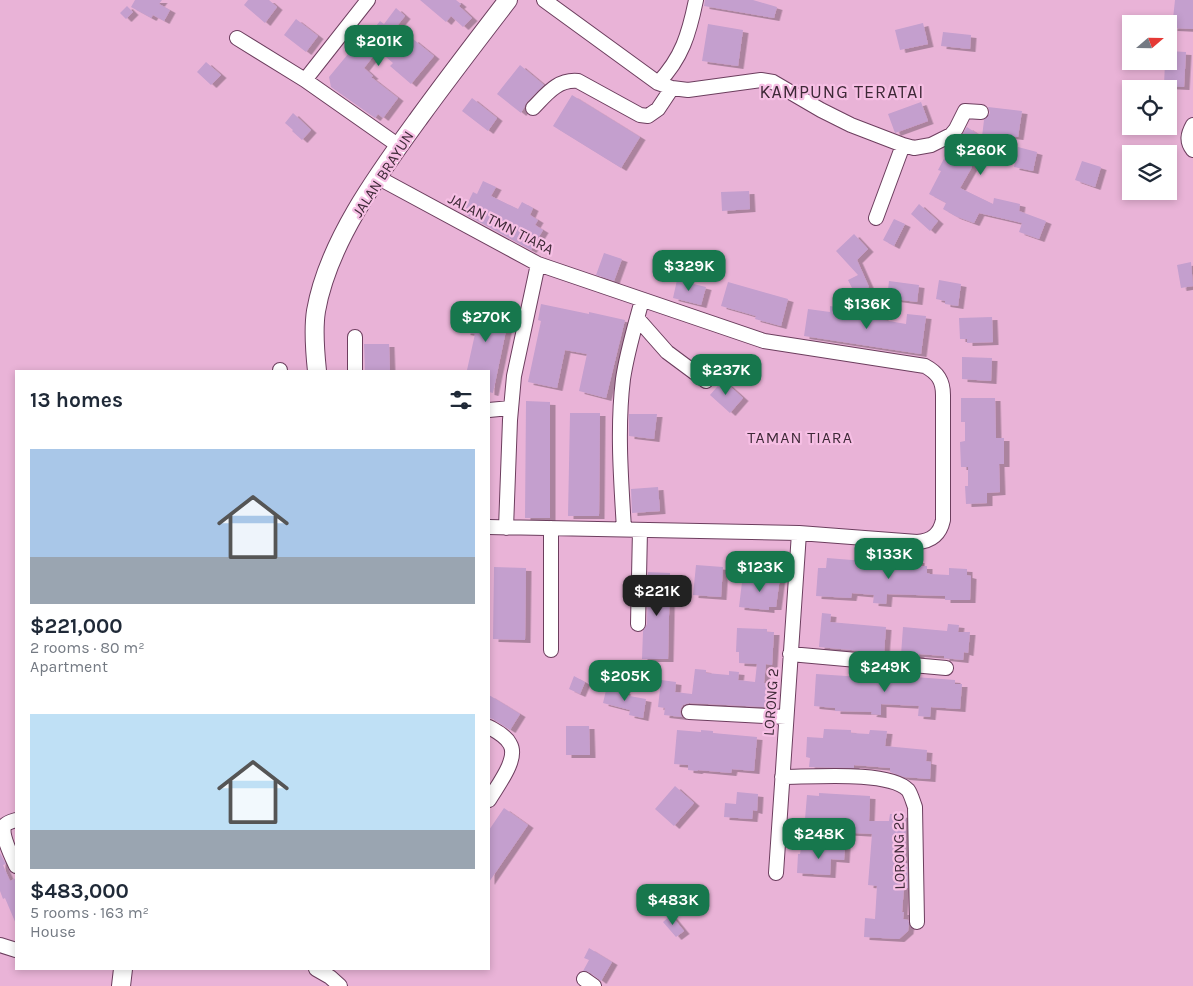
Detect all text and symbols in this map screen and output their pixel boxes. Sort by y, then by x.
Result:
north arrow [1122,15,1178,70]
map controls [1122,15,1177,200]
pin: $201K [344,24,414,67]
text: $201K [356,31,403,50]
button: locate [1122,80,1177,135]
district label: KAMPUNG TERATAI [760,81,924,103]
street label: JALAN BRAYUN [348,128,418,220]
pin: $260K [946,134,1016,176]
text: $260K [956,140,1007,159]
button: layers [1122,145,1177,200]
street label: JALAN TMN TIARA [445,190,557,259]
pin: $329K [654,250,724,292]
text: $329K [664,256,714,275]
pin: $136K [832,288,902,330]
text: $136K [844,294,890,313]
pin: $270K [451,300,521,343]
text: $270K [461,307,511,326]
pin: $237K [691,354,761,396]
text: $237K [701,360,751,379]
icon: filters [447,386,475,414]
text: 13 homes [30,388,123,412]
district label: TAMAN TIARA [747,428,853,447]
icon: home [208,482,298,572]
pin: $133K [854,538,924,580]
text: $133K [865,544,913,563]
pin: $123K [725,550,795,593]
text: $123K [737,557,783,576]
pin: $221K [622,574,692,617]
text: $221K [634,581,680,600]
text: $221,000 [30,614,123,638]
text: 2 rooms · 80 m² [30,638,145,657]
pin: $249K [850,650,920,693]
text: Apartment [30,657,108,676]
text: $249K [860,657,910,676]
pin: $205K [590,660,660,702]
text: $205K [600,666,650,685]
street label: LORONG 2 [760,668,782,736]
icon: home [208,747,298,837]
street label: LORONG 2C [889,812,909,890]
pin: $248K [784,818,854,860]
text: $248K [793,824,845,843]
text: $483,000 [30,879,129,903]
pin: $483K [638,884,708,926]
text: $483K [647,890,699,909]
text: 5 rooms · 163 m² [30,903,149,922]
text: House [30,922,76,941]

